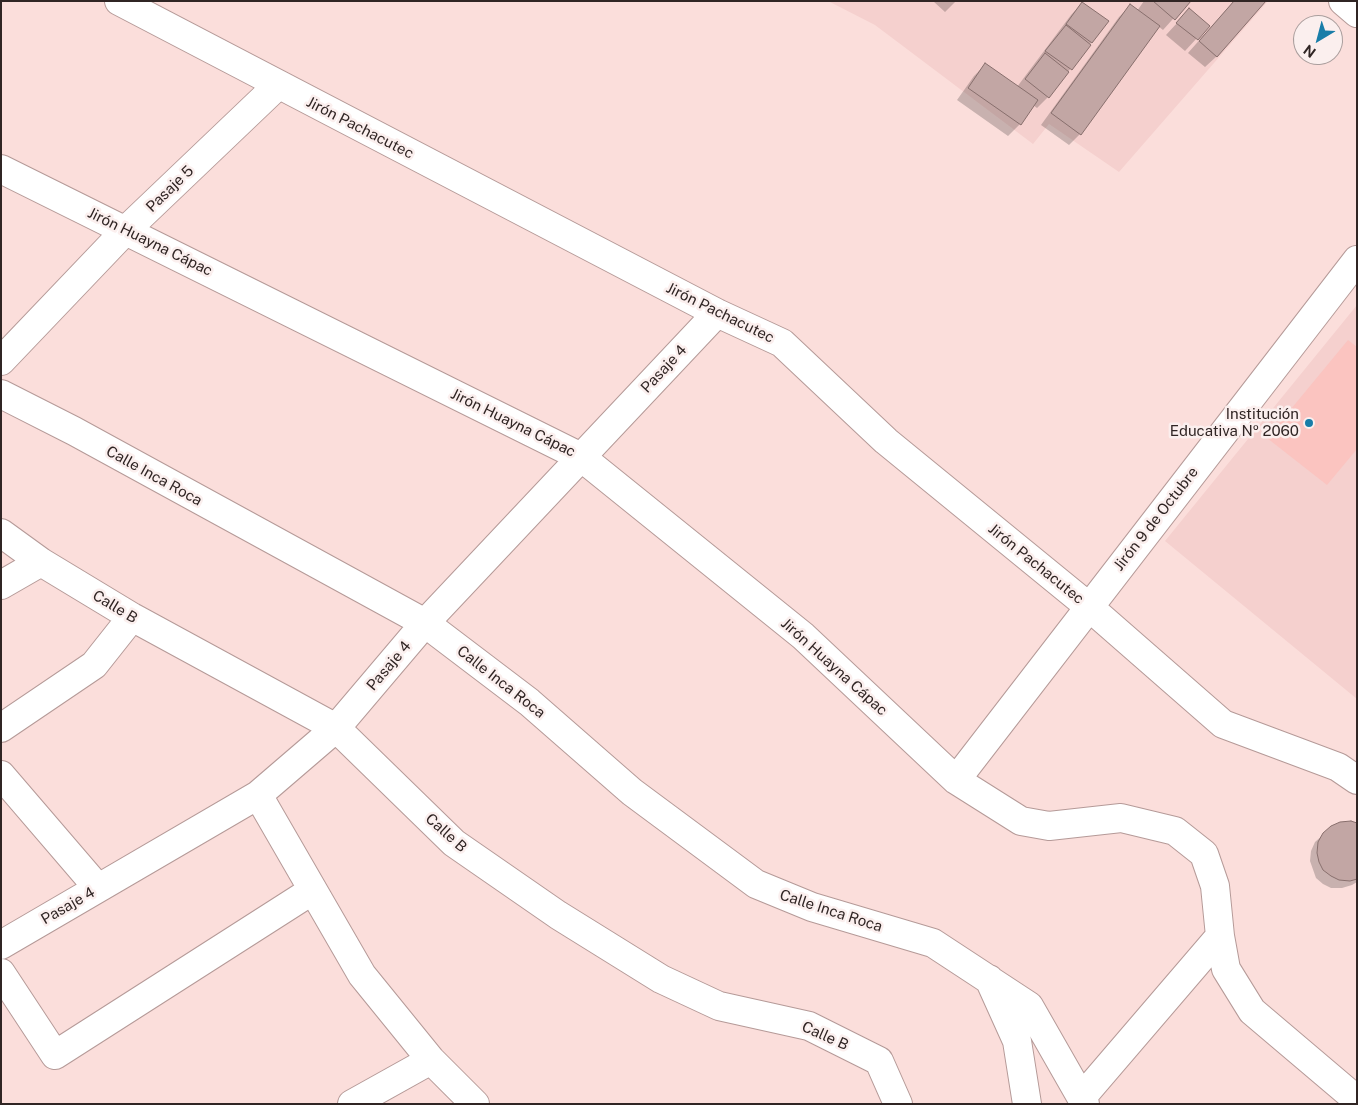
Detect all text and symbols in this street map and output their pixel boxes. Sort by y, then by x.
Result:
north arrow [1293,15,1343,65]
text: N [1300,42,1319,61]
street label: Jirón Pachacutec [303,93,417,163]
street label: Pasaje 5 [142,162,198,216]
street label: Jirón Huayna Cápac [85,204,215,280]
street label: Jirón Pachacutec [663,279,777,347]
street label: Pasaje 4 [637,341,691,397]
street label: Jirón Huayna Cápac [448,385,578,461]
place label: Institución Educativa Nº 2060 [1170,405,1299,440]
marker: Institución Educativa Nº 2060 [1303,417,1315,429]
street label: Calle Inca Roca [103,442,205,510]
street label: Jirón 9 de Octubre [1110,464,1202,574]
street label: Jirón Pachacutec [985,520,1087,608]
street label: Calle B [89,587,141,627]
street label: Jirón Huayna Cápac [777,615,891,719]
street label: Pasaje 4 [363,638,415,694]
street label: Calle Inca Roca [453,642,549,722]
street label: Calle B [422,810,470,856]
street label: Pasaje 4 [38,883,98,929]
street label: Calle Inca Roca [777,886,885,936]
street label: Calle B [799,1018,851,1054]

